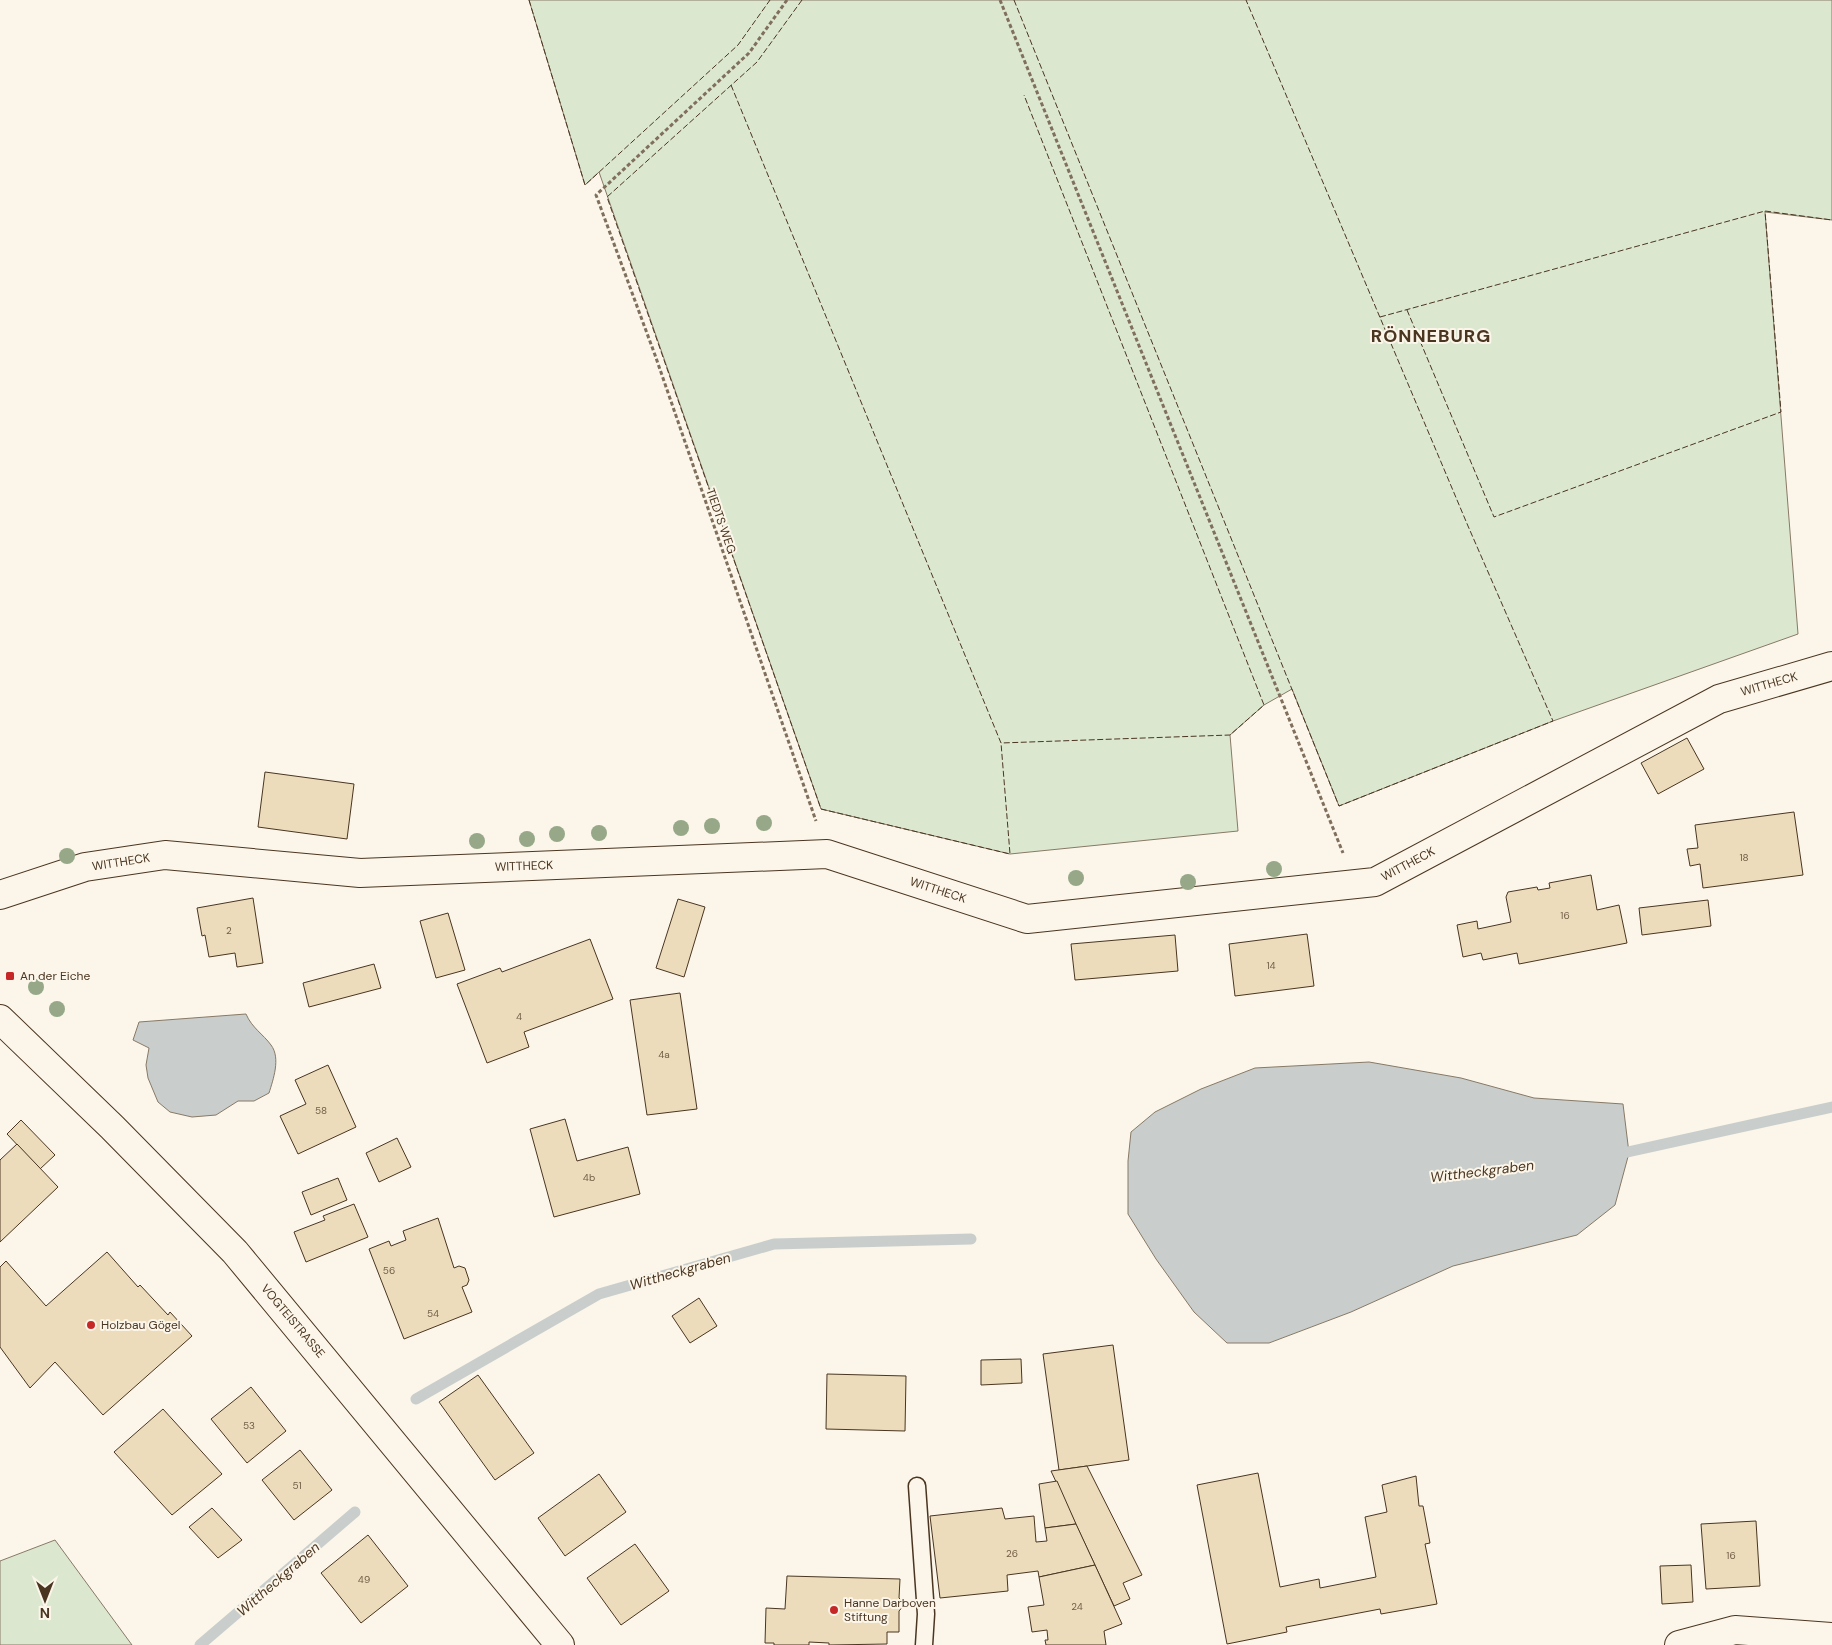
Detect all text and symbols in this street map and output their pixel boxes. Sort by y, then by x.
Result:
district label: RÖNNEBURG [1371,324,1491,348]
street label: TIEDTS WEG [702,486,740,556]
street label: WITTHECK [1739,668,1799,700]
street label: WITTHECK [1378,843,1438,885]
street label: WITTHECK [91,850,151,874]
house number: 18 [1739,851,1749,864]
street label: WITTHECK [495,857,553,875]
street label: WITTHECK [908,873,968,907]
house number: 16 [1560,909,1570,922]
house number: 2 [226,924,232,937]
house number: 14 [1266,959,1276,972]
place label: An der Eiche [20,968,90,984]
marker: An der Eiche [4,970,16,982]
house number: 4 [516,1010,522,1023]
house number: 4a [658,1048,670,1061]
house number: 58 [315,1104,327,1117]
water label: Wittheckgraben [1429,1156,1535,1186]
house number: 4b [583,1171,595,1184]
water label: Wittheckgraben [627,1248,733,1294]
house number: 56 [383,1264,395,1277]
street label: VOGTEISTRASSE [257,1281,329,1361]
house number: 54 [427,1307,439,1320]
place label: Holzbau Gögel [101,1317,180,1333]
marker: Holzbau Gögel [85,1319,97,1331]
house number: 53 [243,1419,255,1432]
house number: 51 [292,1479,302,1492]
water label: Wittheckgraben [233,1538,323,1620]
house number: 26 [1006,1547,1018,1560]
house number: 16 [1726,1549,1736,1562]
house number: 49 [358,1573,370,1586]
north arrow [20,1575,70,1625]
place label: Hanne Darboven Stiftung [844,1595,936,1625]
house number: 24 [1071,1600,1083,1613]
text: N [40,1604,50,1622]
marker: Hanne Darboven Stiftung [828,1604,840,1616]

